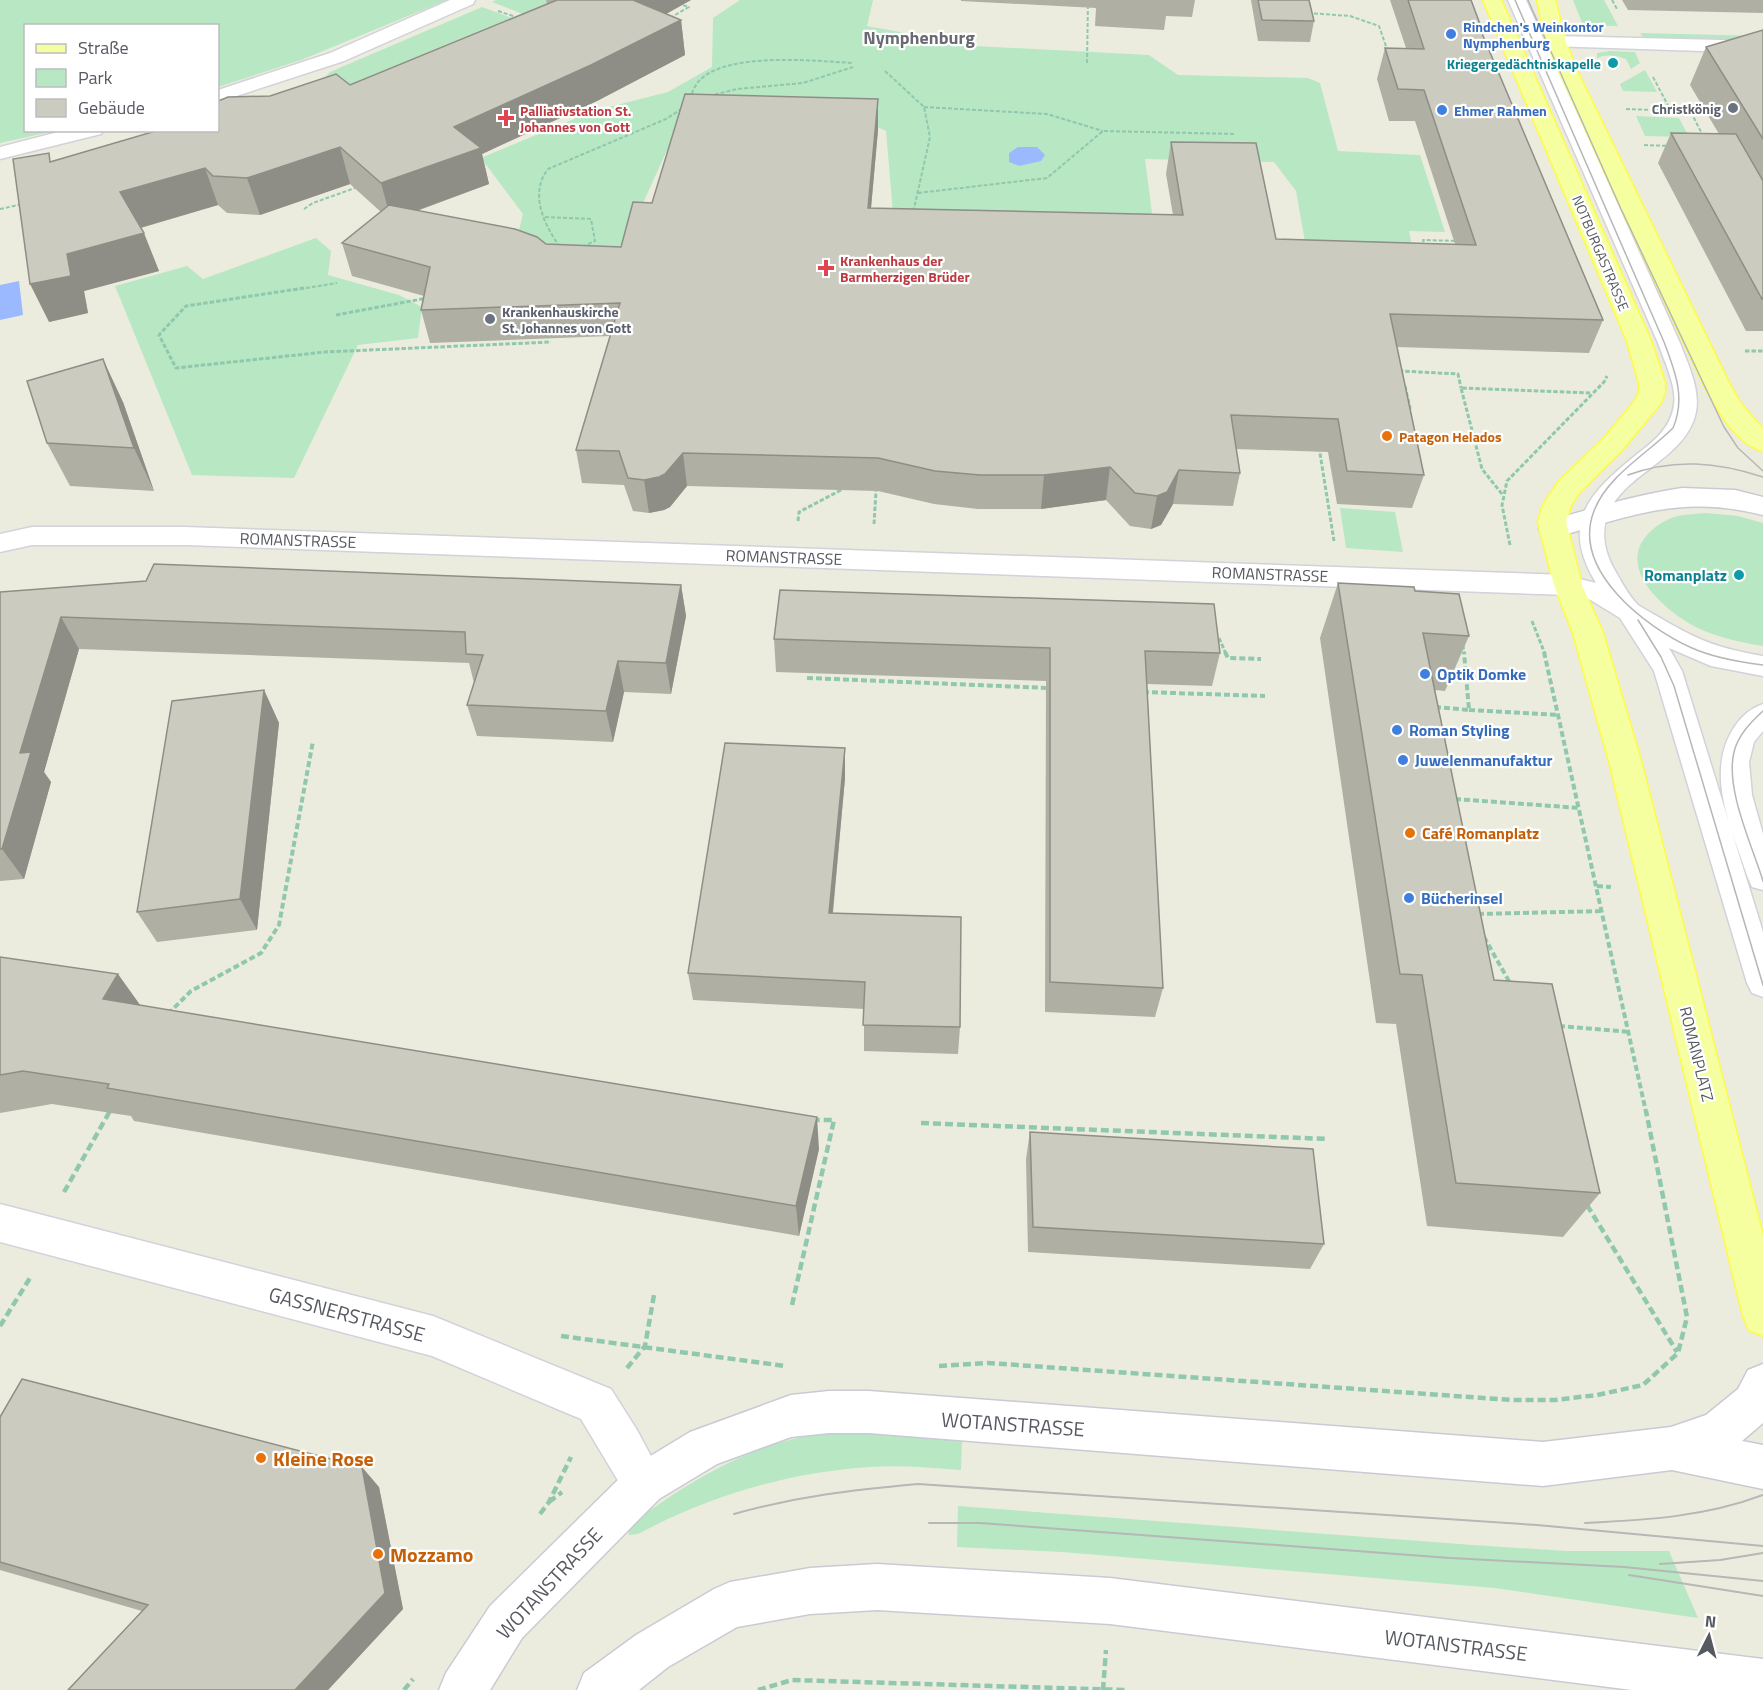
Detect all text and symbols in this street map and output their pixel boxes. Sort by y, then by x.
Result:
place label: Rindchen's Weinkontor Nymphenburg [1463,16,1604,53]
legend [24,24,219,132]
district label: Nymphenburg [863,24,975,51]
marker: Rindchen's Weinkontor Nymphenburg [1444,27,1458,41]
text: Straße [78,34,129,61]
place label: Kriegergedächtniskapelle [1447,53,1601,74]
marker: Kriegergedächtniskapelle [1606,56,1620,70]
text: Park [78,64,113,91]
text: Gebäude [78,94,145,121]
place label: Christkönig [1652,98,1722,119]
place label: Palliativstation St. Johannes von Gott [520,100,631,137]
place label: Ehmer Rahmen [1454,100,1547,121]
marker: Christkönig [1726,101,1740,115]
marker: Ehmer Rahmen [1435,103,1449,117]
marker: Palliativstation St. Johannes von Gott [497,109,515,127]
street label: NOTBURGASTRASSE [1567,192,1635,314]
place label: Krankenhaus der Barmherzigen Brüder [840,250,970,287]
marker: Krankenhaus der Barmherzigen Brüder [817,259,835,277]
place label: Krankenhauskirche St. Johannes von Gott [502,301,631,338]
marker: Krankenhauskirche St. Johannes von Gott [483,312,497,326]
place label: Patagon Helados [1399,426,1502,447]
marker: Patagon Helados [1380,429,1394,443]
street label: ROMANSTRASSE [239,526,357,554]
street label: ROMANSTRASSE [725,543,843,571]
street label: ROMANSTRASSE [1211,560,1329,588]
place label: Romanplatz [1644,563,1727,587]
marker: Romanplatz [1732,568,1746,582]
place label: Optik Domke [1437,662,1526,686]
marker: Optik Domke [1418,667,1432,681]
place label: Roman Styling [1409,718,1510,742]
marker: Roman Styling [1390,723,1404,737]
place label: Juwelenmanufaktur [1415,748,1553,772]
marker: Juwelenmanufaktur [1396,753,1410,767]
place label: Café Romanplatz [1422,821,1539,845]
marker: Café Romanplatz [1403,826,1417,840]
place label: Bücherinsel [1421,886,1503,910]
marker: Bücherinsel [1402,891,1416,905]
street label: ROMANPLATZ [1674,1004,1720,1104]
street label: GASSNERSTRASSE [265,1278,429,1350]
street label: WOTANSTRASSE [940,1404,1086,1444]
place label: Kleine Rose [273,1443,374,1474]
marker: Kleine Rose [254,1451,268,1465]
street label: WOTANSTRASSE [489,1520,609,1646]
place label: Mozzamo [390,1539,473,1570]
marker: Mozzamo [371,1547,385,1561]
north arrow [1679,1606,1739,1666]
text: N [1704,1609,1717,1634]
street label: WOTANSTRASSE [1383,1621,1529,1669]

